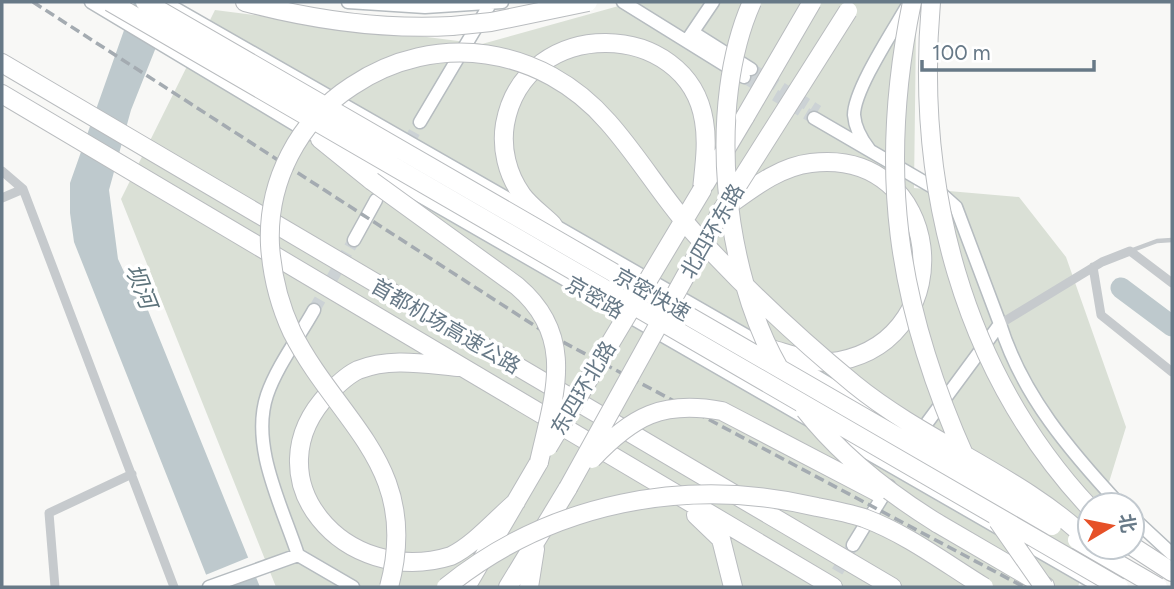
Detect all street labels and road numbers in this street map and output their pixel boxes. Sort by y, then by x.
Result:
street label: 北四环东路 [675,179,749,283]
street label: 京密快速 [609,262,695,326]
street label: 京密路 [561,270,629,324]
street label: 首都机场高速公路 [367,273,525,379]
street label: 东四环北路 [545,337,621,439]

